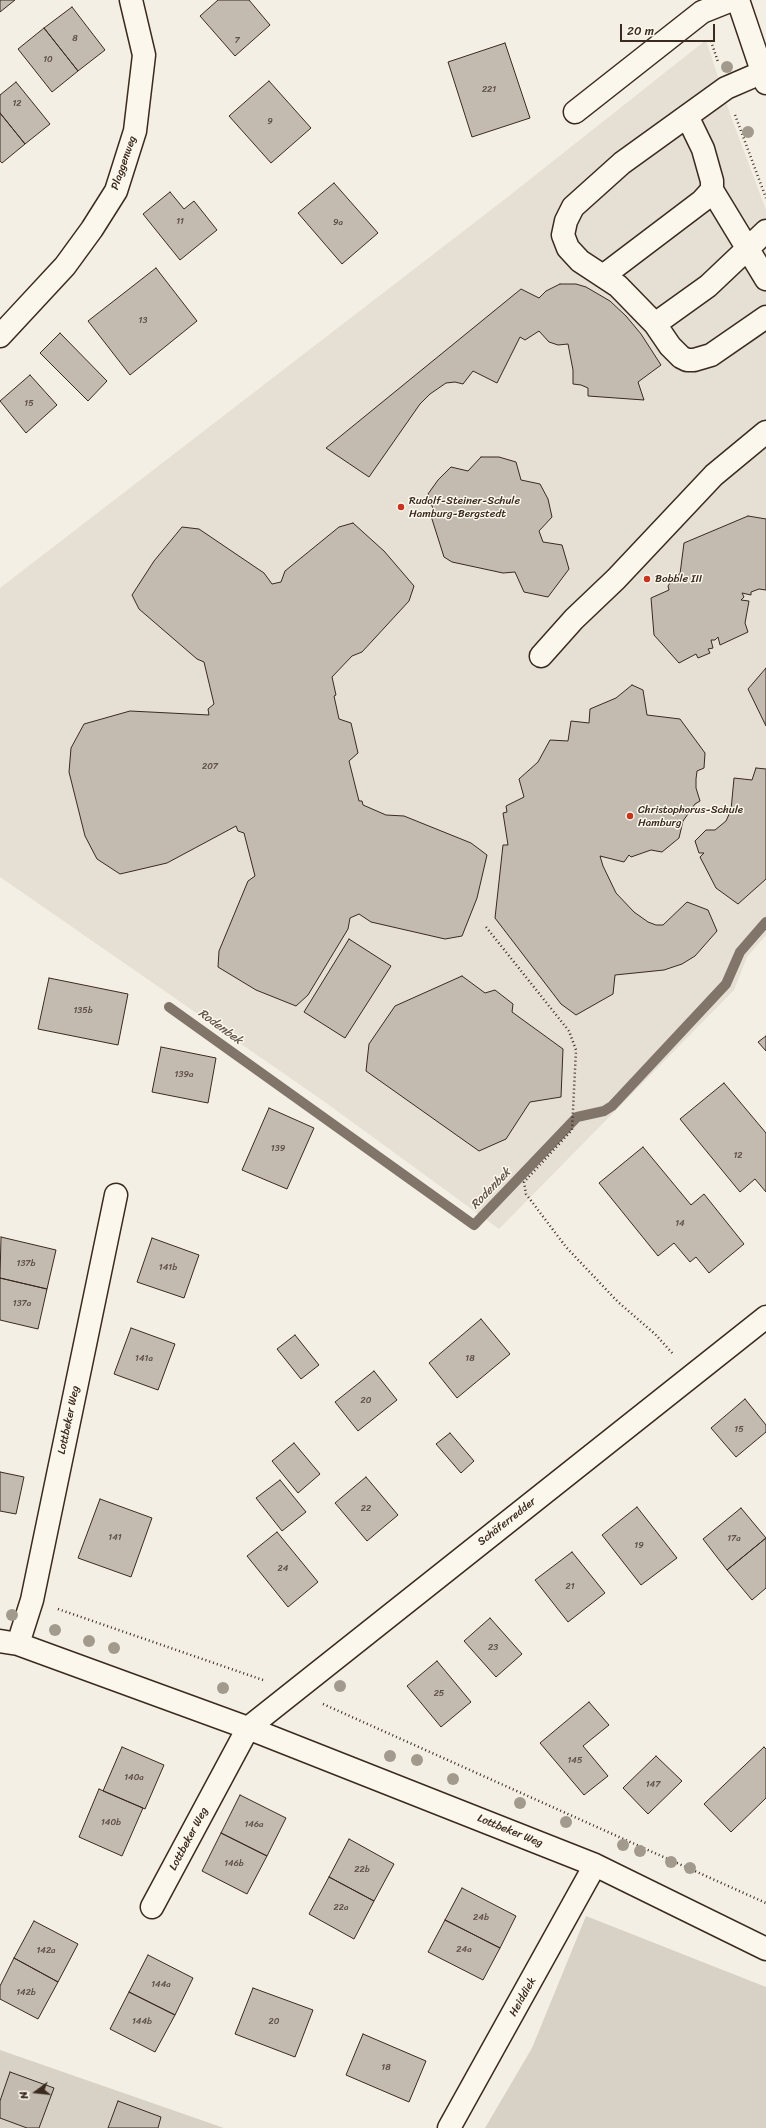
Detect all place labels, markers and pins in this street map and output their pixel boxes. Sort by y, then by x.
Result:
place label: Rudolf-Steiner-Schule Hamburg-Bergstedt [409,494,520,520]
marker: Rudolf-Steiner-Schule Hamburg-Bergstedt [396,502,406,512]
place label: Bobble III [655,572,702,586]
marker: Bobble III [642,574,652,584]
place label: Christophorus-Schule Hamburg [638,803,743,829]
marker: Christophorus-Schule Hamburg [625,811,635,821]

